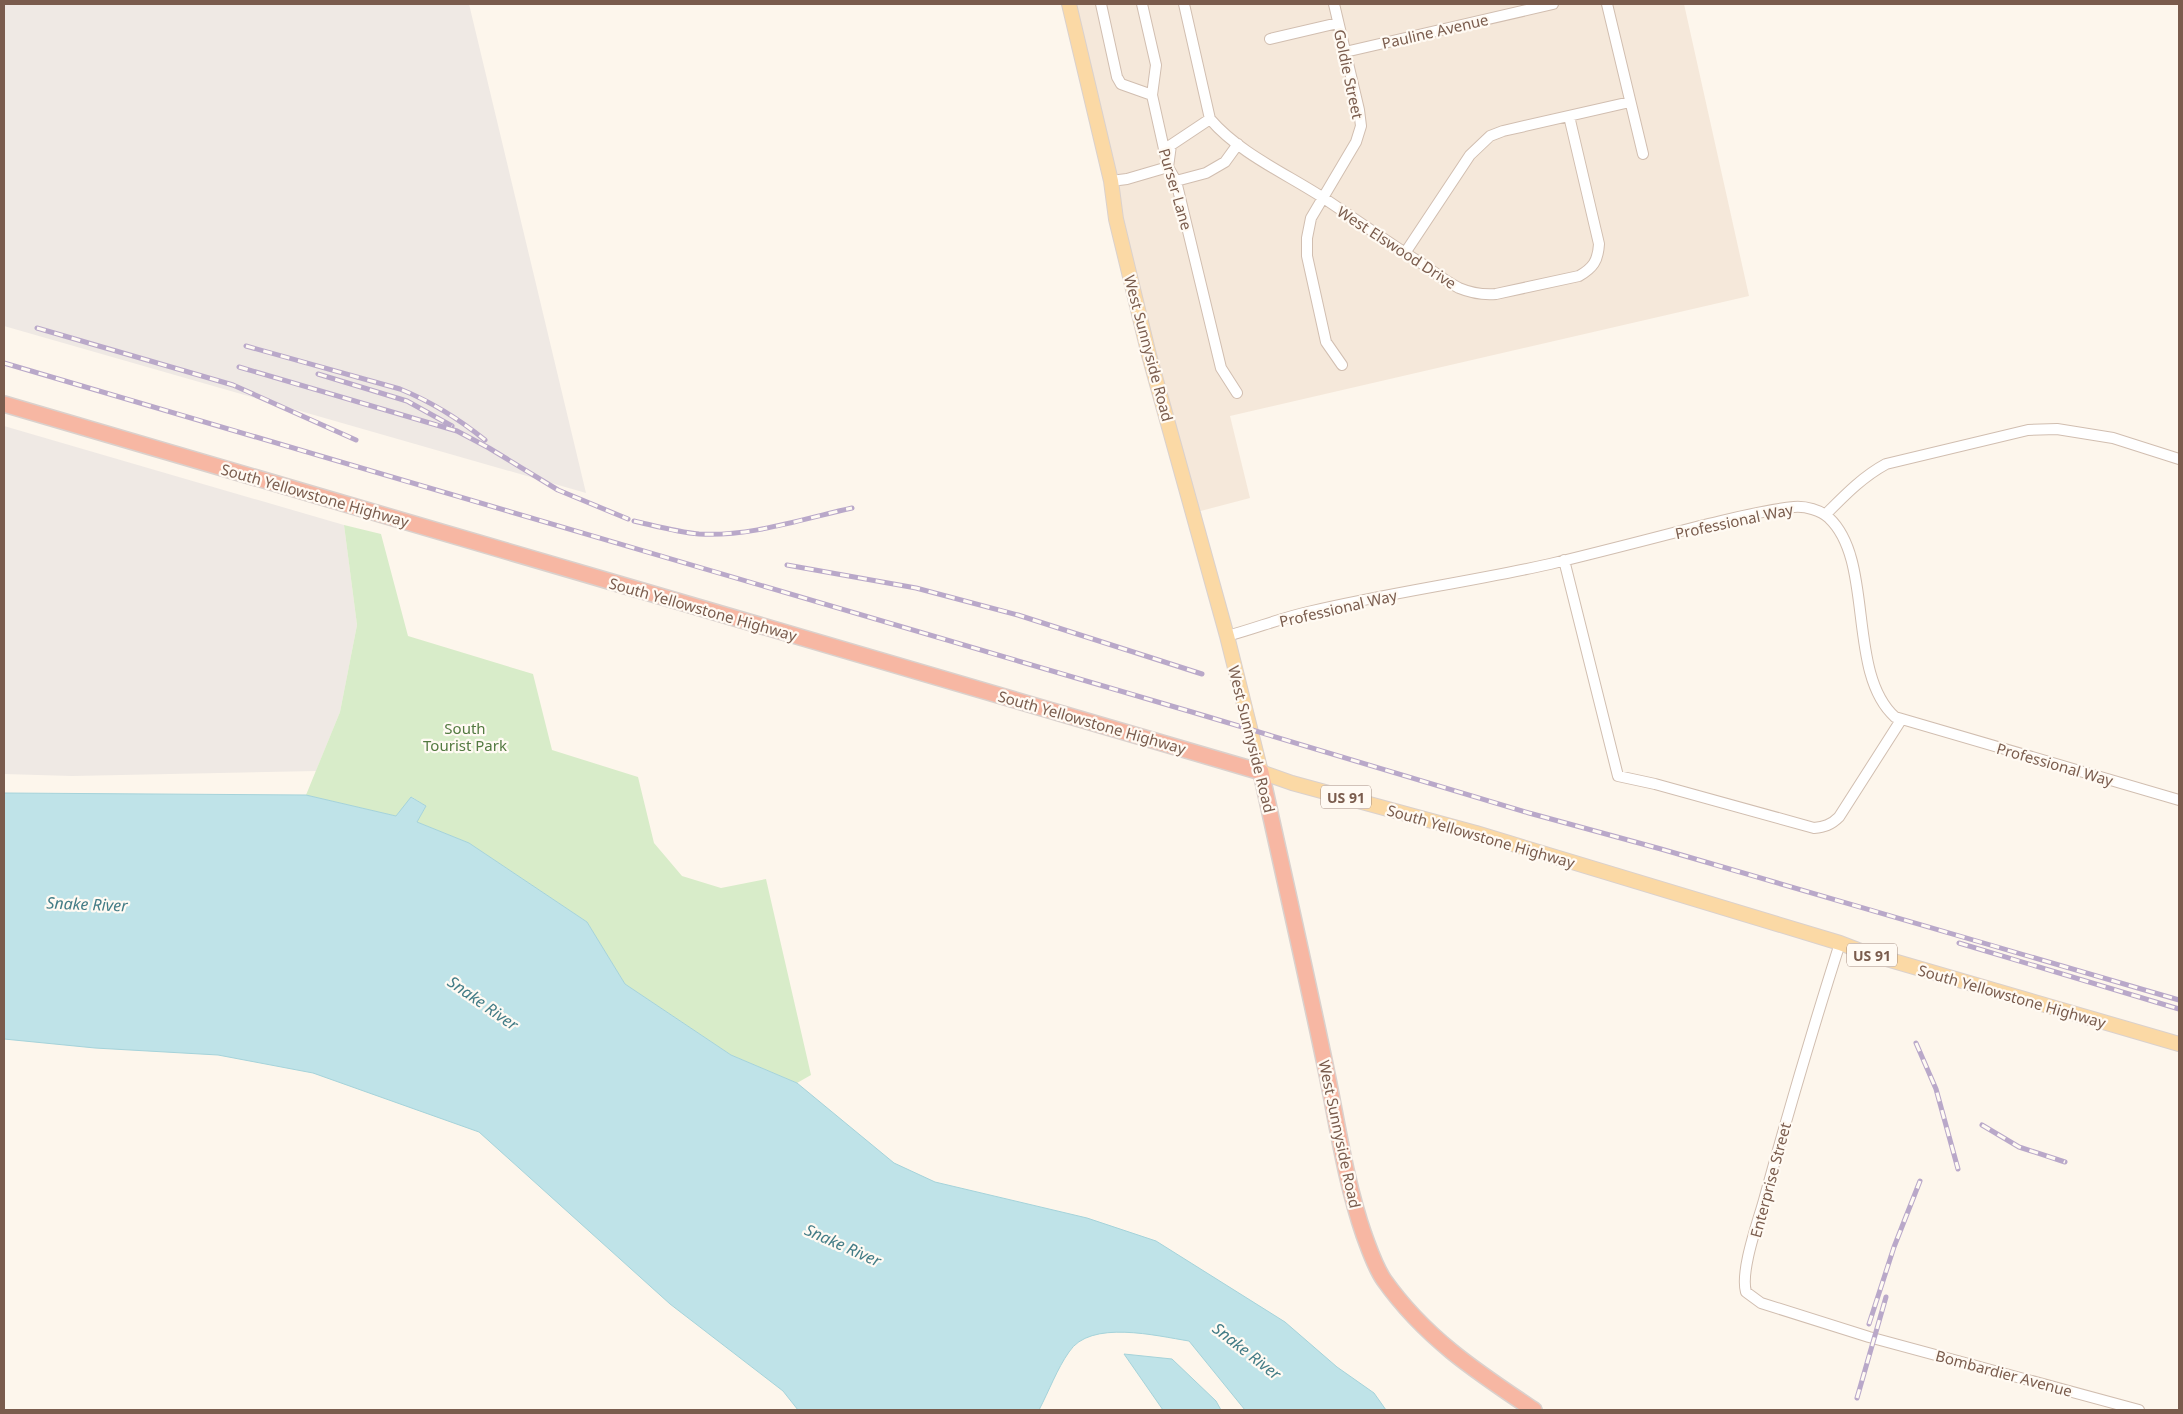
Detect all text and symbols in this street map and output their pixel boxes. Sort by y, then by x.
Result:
street label: Pauline Avenue [1380,9,1490,53]
street label: Goldie Street [1330,27,1368,121]
street label: Purser Lane [1155,146,1197,232]
street label: West Elswood Drive [1334,201,1460,293]
street label: West Sunnyside Road [1120,272,1178,424]
street label: South Yellowstone Highway [219,459,411,531]
street label: Professional Way [1673,499,1795,543]
street label: South Yellowstone Highway [607,573,799,645]
street label: Professional Way [1277,585,1399,631]
street label: West Sunnyside Road [1224,663,1280,815]
street label: South Yellowstone Highway [996,686,1188,758]
park label: South Tourist Park [423,718,507,755]
street label: Professional Way [1994,738,2116,790]
road number: US 91 [1321,786,1371,809]
street label: South Yellowstone Highway [1385,800,1577,872]
water label: Snake River [46,892,129,916]
road number: US 91 [1847,944,1897,966]
street label: South Yellowstone Highway [1916,960,2108,1032]
water label: Snake River [443,971,523,1036]
street label: West Sunnyside Road [1315,1058,1365,1210]
street label: Enterprise Street [1745,1120,1795,1240]
water label: Snake River [801,1218,885,1272]
water label: Snake River [1208,1317,1286,1385]
street label: Bombardier Avenue [1933,1345,2075,1401]

